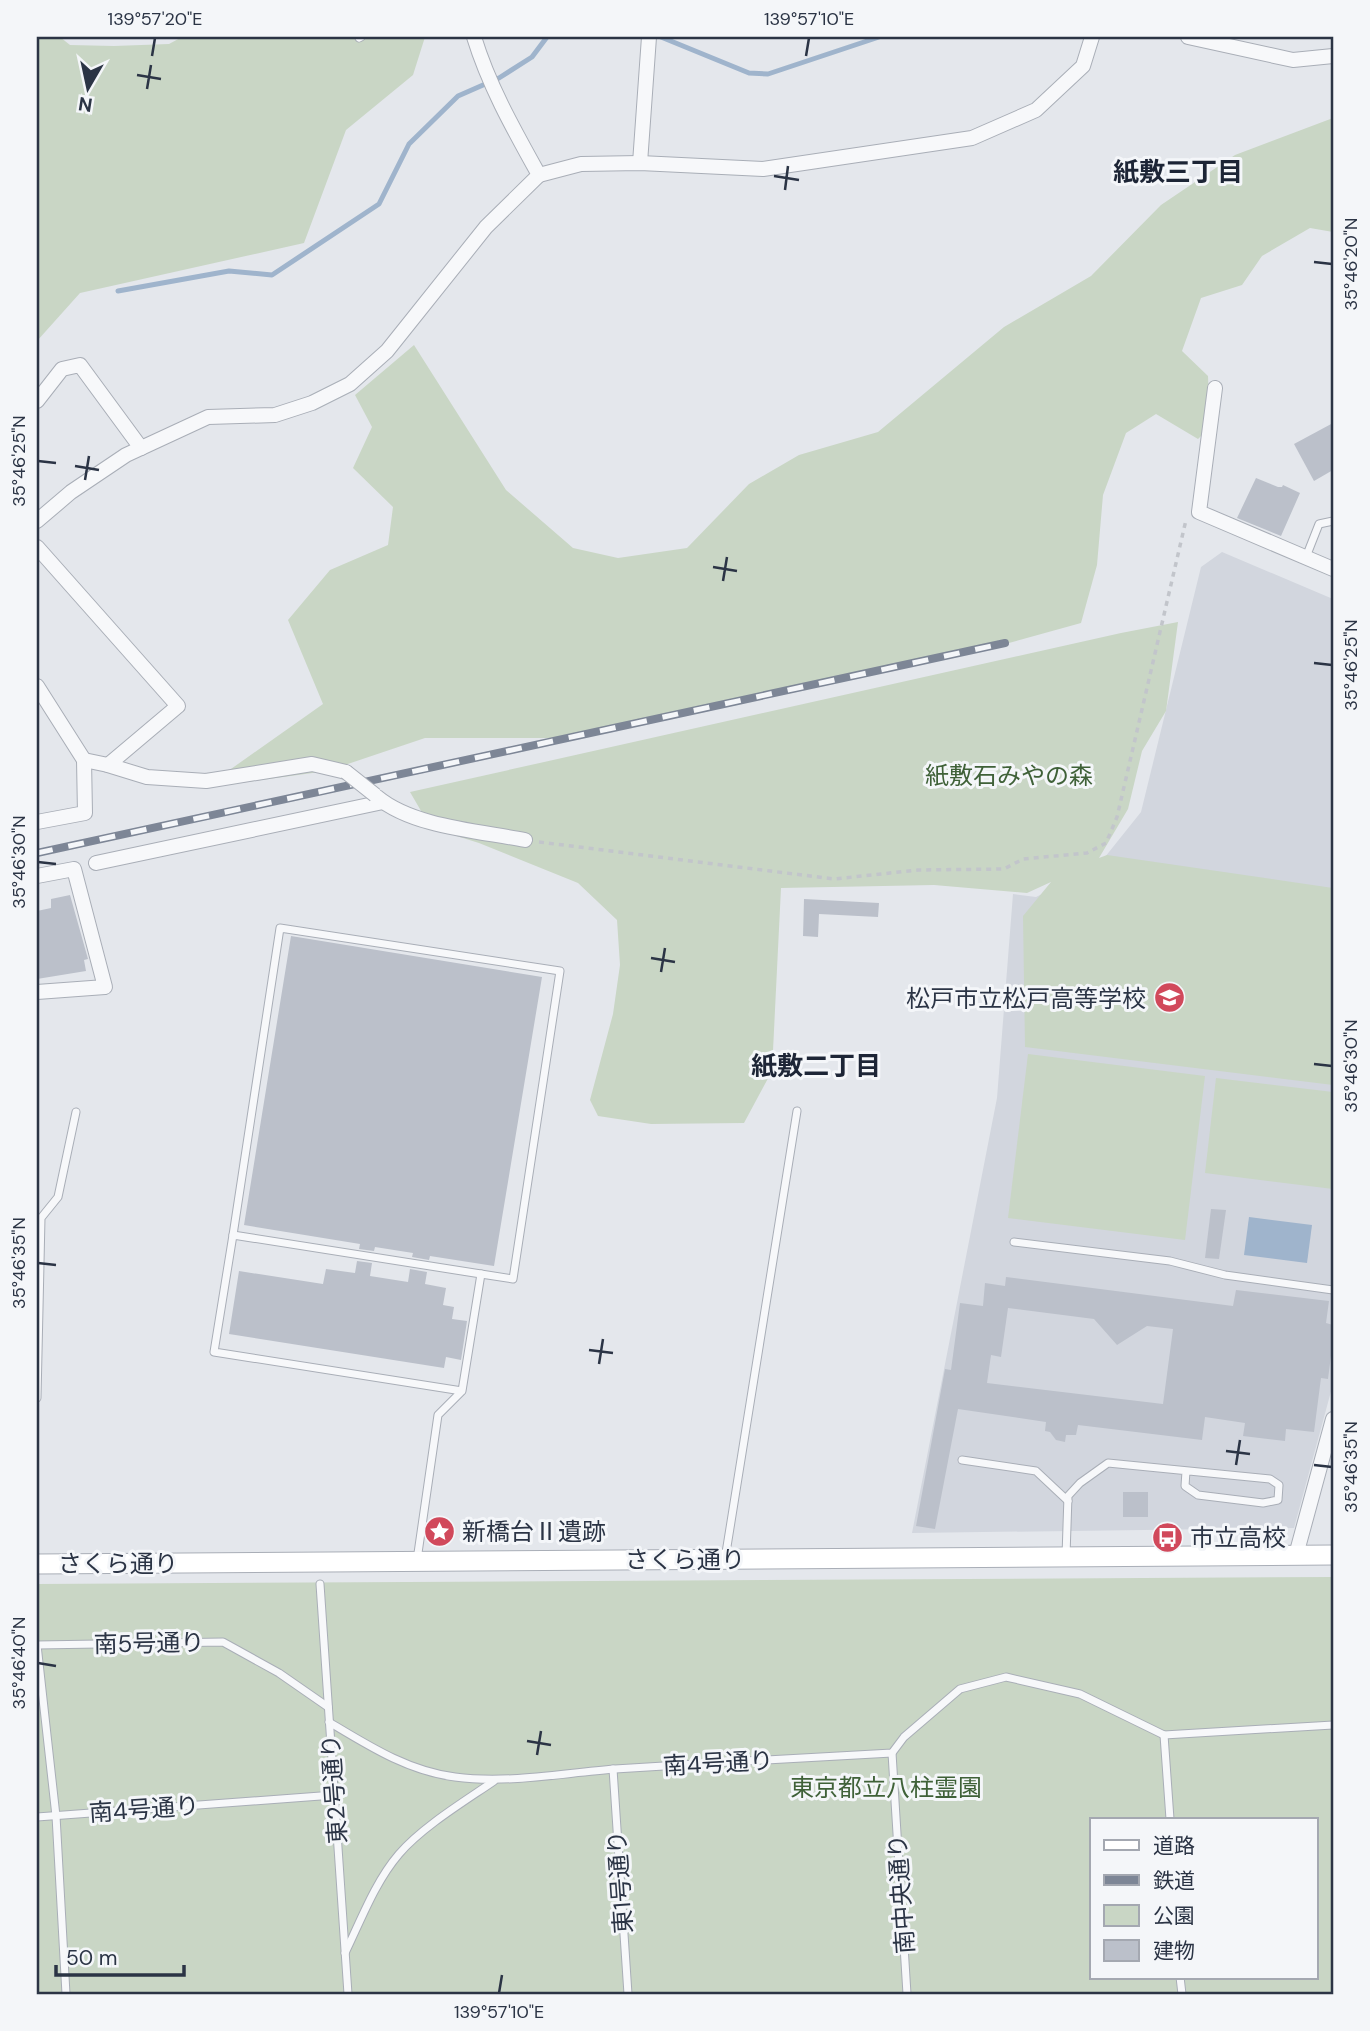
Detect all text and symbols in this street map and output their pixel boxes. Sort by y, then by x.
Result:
text: 139°57'20"E [108,7,202,31]
text: 139°57'10"E [764,7,854,31]
north arrow [52,52,122,122]
text: N [77,91,94,118]
district label: 紙敷三丁目 [1113,155,1243,189]
text: 35°46'20"N [1339,217,1363,311]
text: 35°46'25"N [7,415,31,507]
text: 35°46'25"N [1339,619,1363,711]
park label: 紙敷石みやの森 [925,760,1093,791]
text: 35°46'30"N [7,815,31,909]
school or university icon: 松戸市立松戸高等学校 [1152,981,1186,1015]
place label: 松戸市立松戸高等学校 [906,983,1146,1014]
text: 35°46'30"N [1339,1019,1363,1113]
district label: 紙敷二丁目 [751,1049,881,1083]
text: 35°46'35"N [7,1217,31,1309]
text: 35°46'35"N [1339,1421,1363,1513]
place icon: 新橋台Ⅱ遺跡 [422,1514,456,1548]
place label: 新橋台Ⅱ遺跡 [462,1516,606,1547]
bus stop icon: 市立高校 [1150,1520,1184,1554]
place label: 市立高校 [1190,1522,1286,1553]
street label: さくら通り [625,1544,745,1575]
street label: さくら通り [58,1548,178,1579]
text: 35°46'40"N [7,1617,31,1709]
street label: 南5号通り [93,1627,205,1659]
street label: 東2号通り [315,1733,353,1845]
street label: 南4号通り [662,1745,774,1781]
park label: 東京都立八柱霊園 [790,1772,982,1803]
street label: 南4号通り [88,1790,200,1828]
legend [1090,1818,1318,1979]
street label: 東1号通り [601,1829,639,1935]
text: 道路 [1153,1832,1195,1860]
street label: 南中央通り [881,1833,921,1955]
text: 鉄道 [1153,1867,1195,1895]
text: 公園 [1153,1902,1195,1930]
scale bar [56,1933,184,1977]
text: 建物 [1153,1937,1195,1965]
text: 50 m [66,1944,117,1972]
text: 139°57'10"E [454,2000,544,2024]

